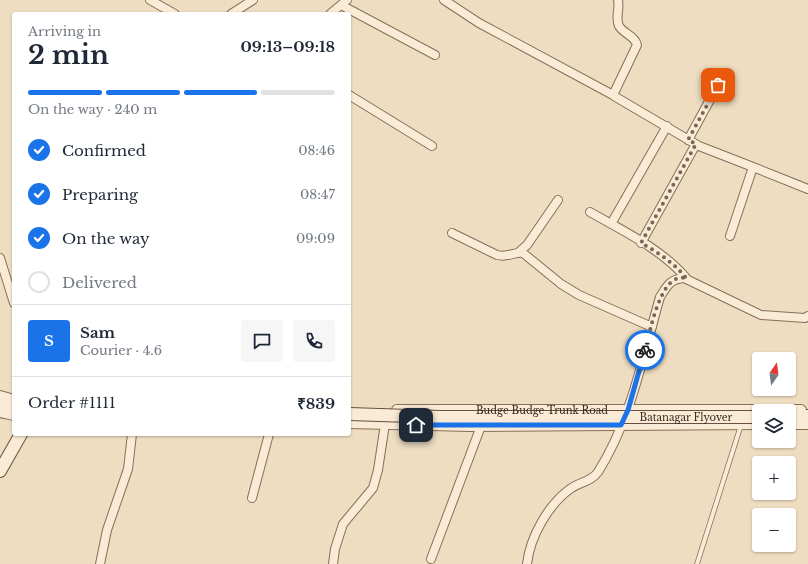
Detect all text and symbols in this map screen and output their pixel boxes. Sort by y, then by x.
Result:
text: Arriving in [28,23,101,40]
text: 09:13–09:18 [240,37,335,56]
text: 2 min [28,39,109,71]
pin [701,68,735,102]
icon: bag [707,74,729,96]
text: On the way · 240 m [28,101,157,118]
icon: check [28,139,50,161]
text: Confirmed [62,141,146,160]
text: 08:46 [298,142,335,159]
icon: check [28,183,50,205]
text: Preparing [62,185,138,204]
text: 08:47 [300,186,335,203]
icon: check [28,227,50,249]
text: On the way [62,229,150,248]
text: 09:09 [296,230,335,247]
text: Delivered [62,273,137,292]
button: chat [241,320,283,362]
button: phone [293,320,335,362]
text: Sam [80,323,115,342]
courier [625,330,665,370]
text: S [44,331,54,350]
icon: bike [634,339,656,361]
text: Courier · 4.6 [80,342,162,359]
north arrow [752,352,796,396]
map controls [752,352,796,552]
text: Order #1111 [28,393,116,412]
text: ₹839 [297,394,335,413]
street label: Budge Budge Trunk Road [476,404,608,417]
button: layers [752,404,796,448]
pin [399,408,433,442]
street label: Batanagar Flyover [640,411,733,424]
icon: home [405,414,427,436]
button: + [752,456,796,500]
button: − [752,508,796,552]

